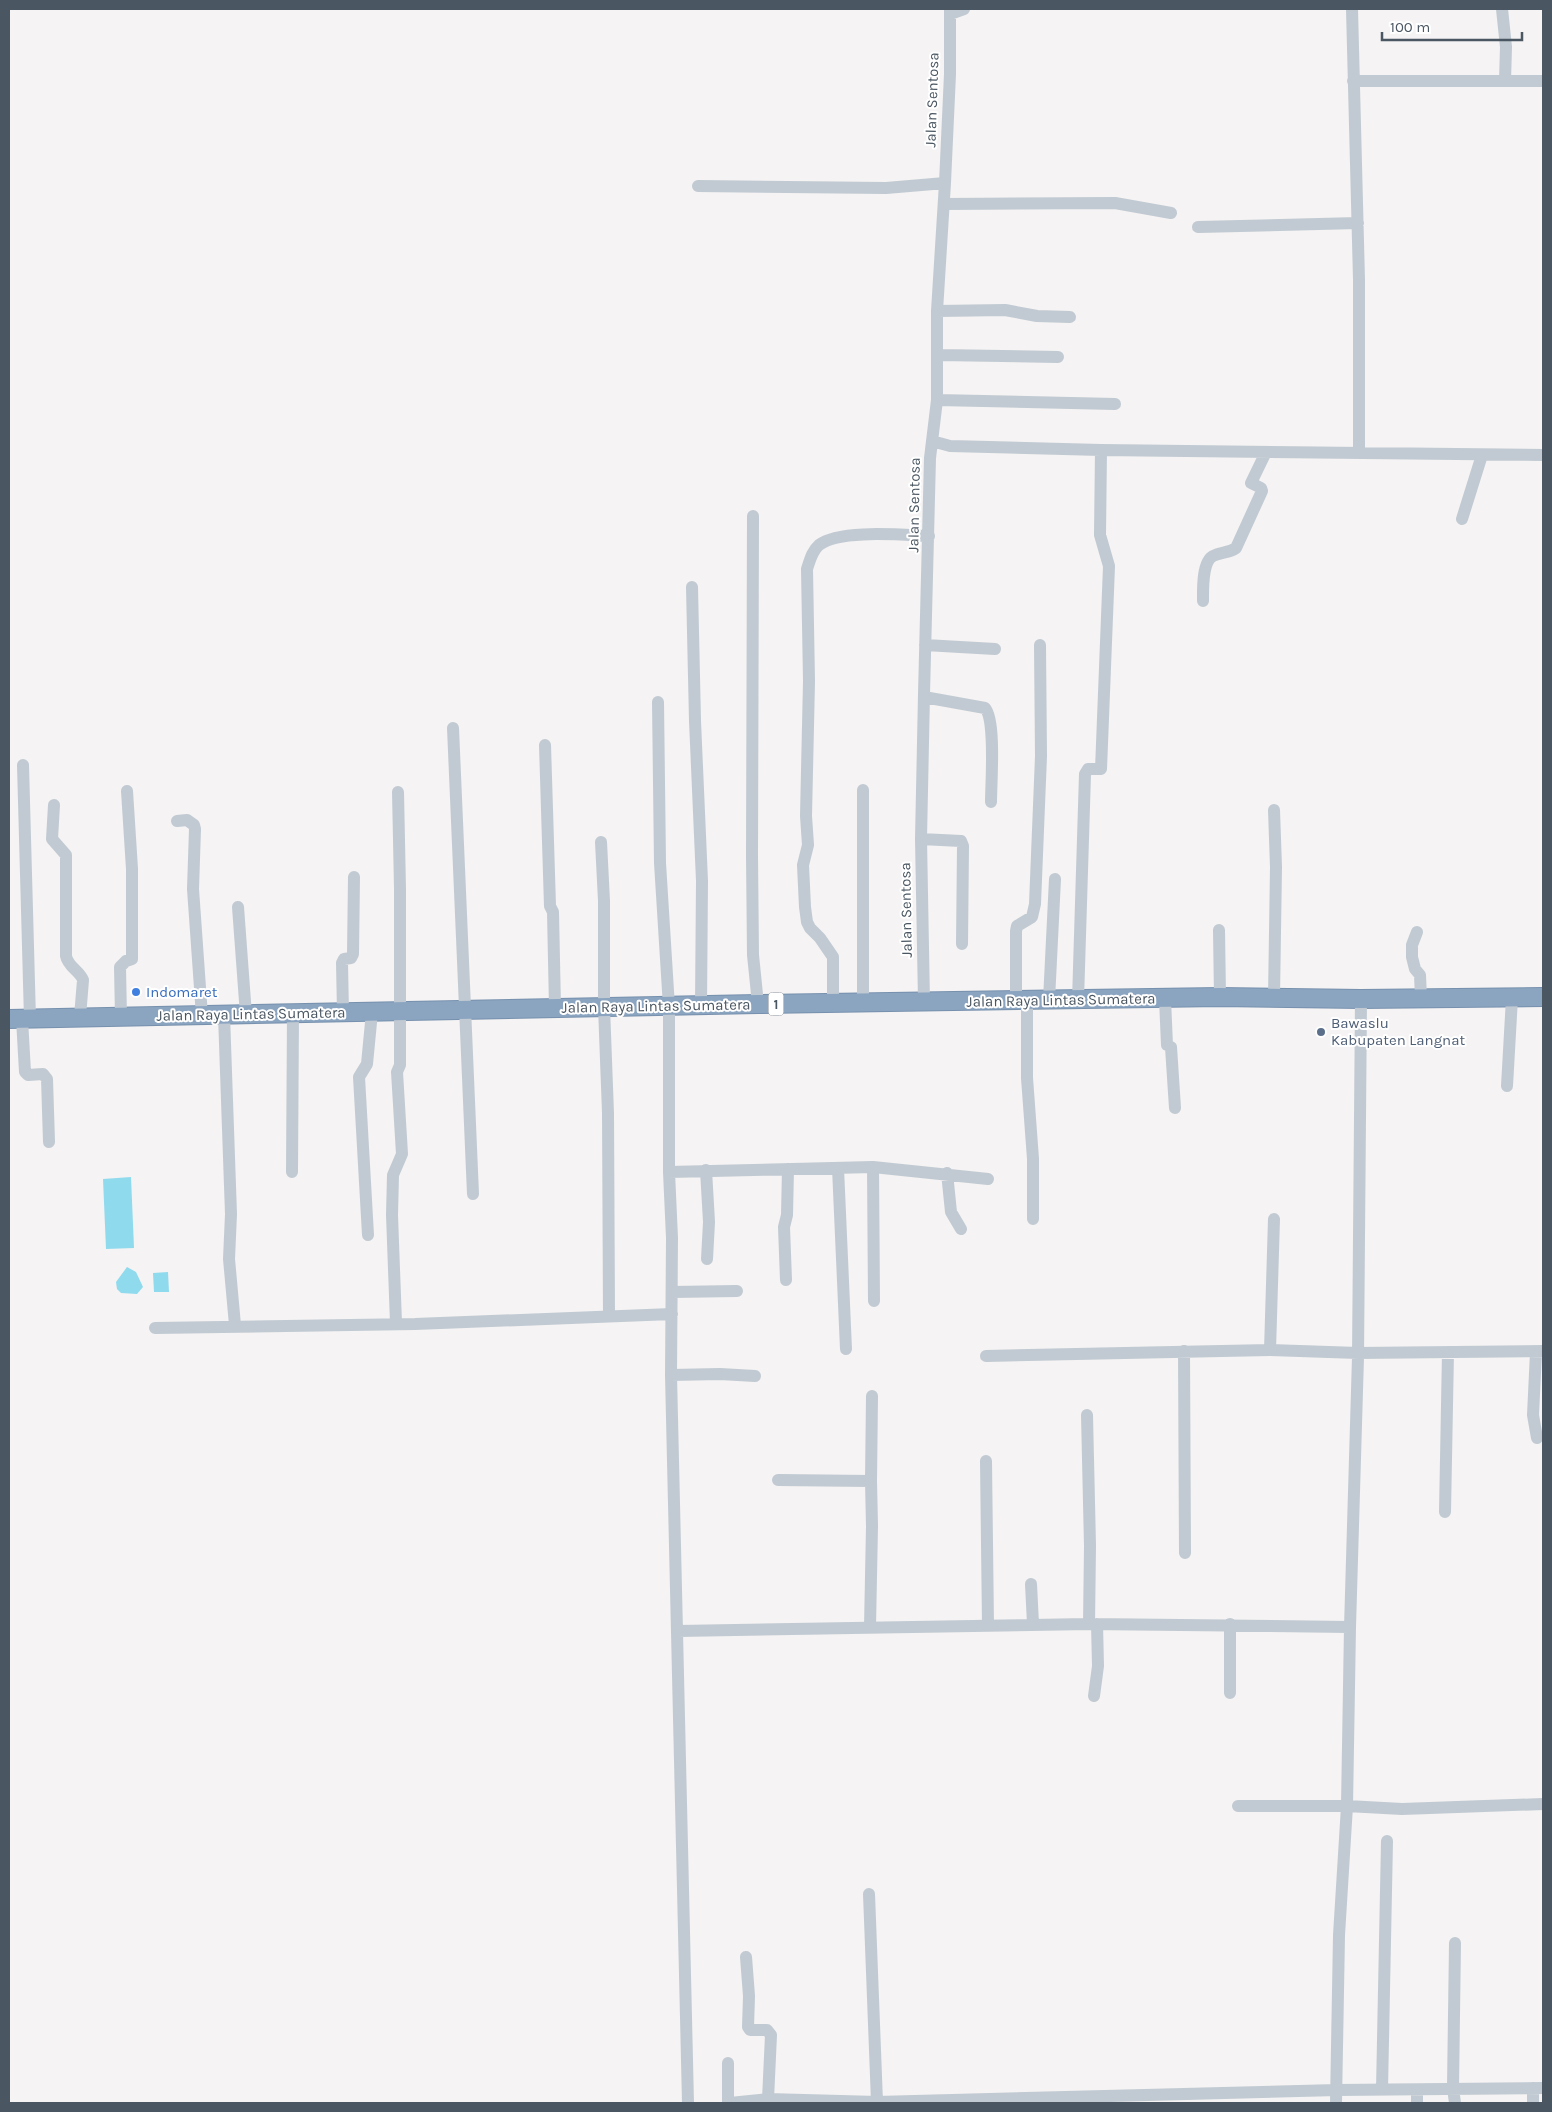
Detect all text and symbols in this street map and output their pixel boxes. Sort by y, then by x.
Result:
scale bar [1382,10,1522,42]
text: 100 m [1390,18,1430,36]
street label: Jalan Sentosa [921,52,943,148]
street label: Jalan Sentosa [904,457,924,553]
street label: Jalan Sentosa [896,862,916,958]
place label: Indomaret [146,983,218,1001]
marker: Indomaret [130,986,142,998]
street label: Jalan Raya Lintas Sumatera [966,989,1156,1011]
road number: 1 [768,992,784,1016]
street label: Jalan Raya Lintas Sumatera [561,995,751,1017]
street label: Jalan Raya Lintas Sumatera [156,1003,346,1025]
place label: Bawaslu Kabupaten Langnat [1331,1014,1465,1049]
marker: Bawaslu Kabupaten Langnat [1315,1026,1327,1038]

